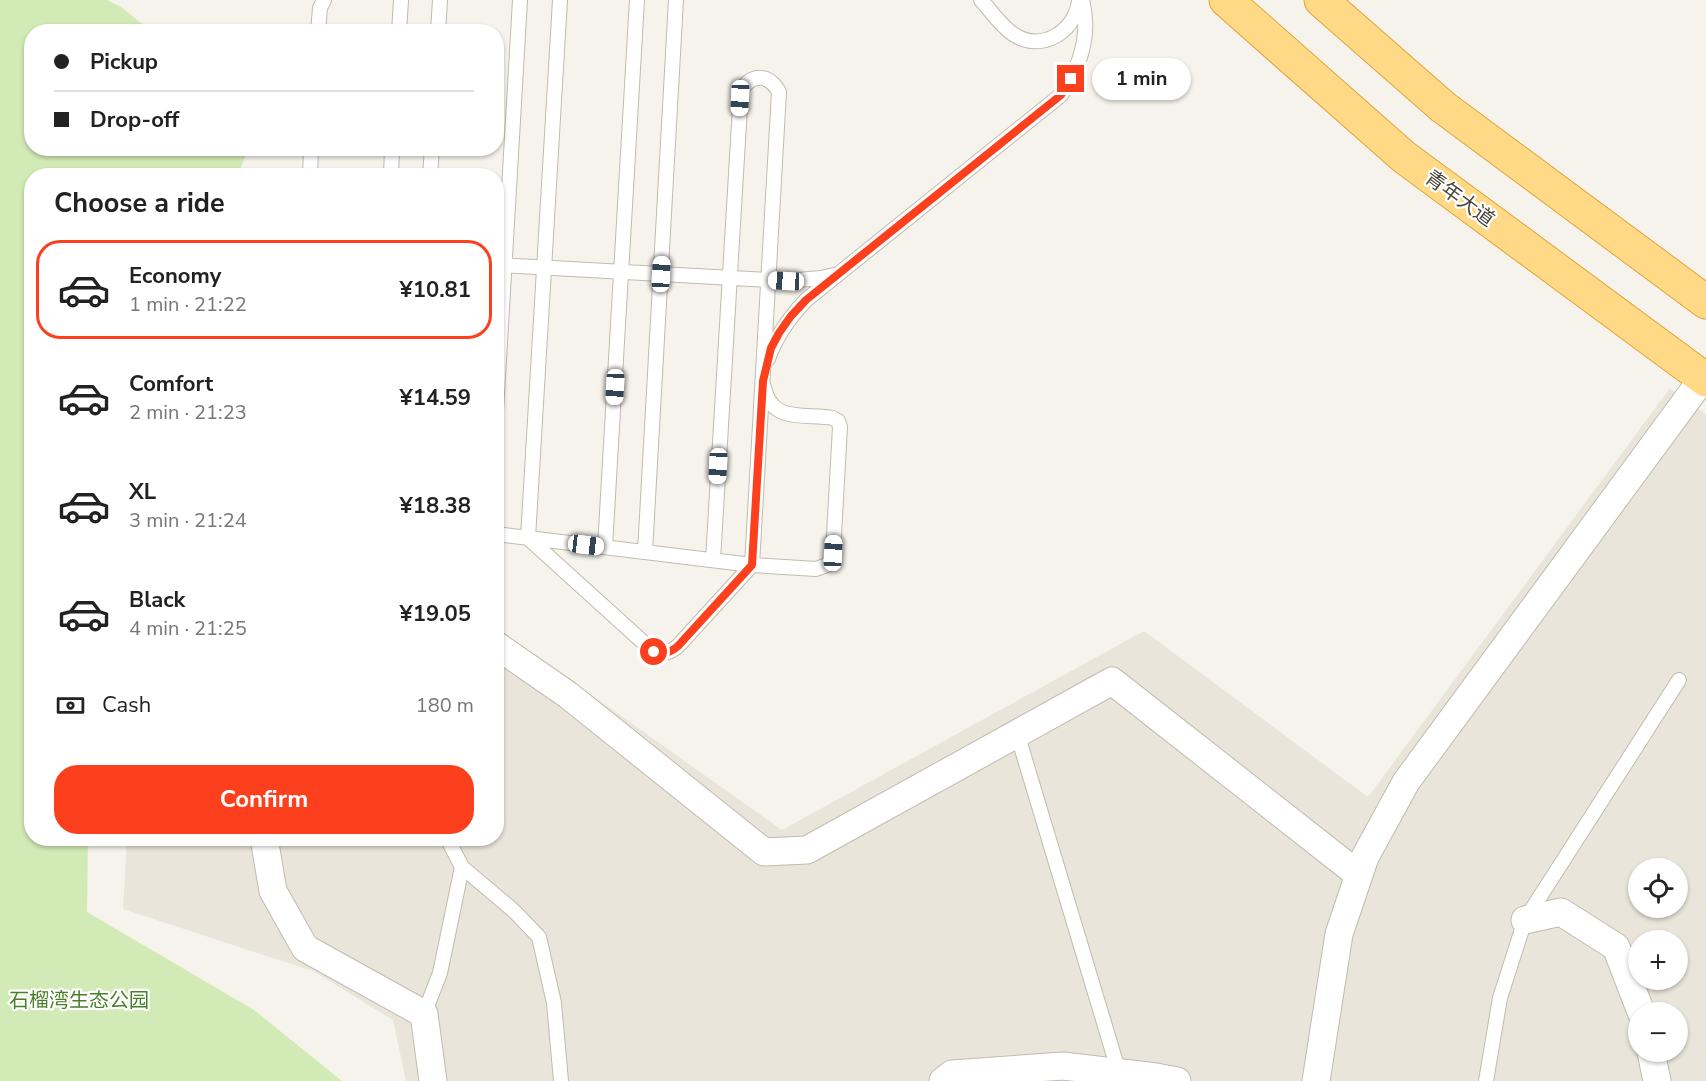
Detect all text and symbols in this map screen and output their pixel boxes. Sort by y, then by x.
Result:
text: Pickup [90,47,158,77]
callout: 1 min [1092,58,1191,100]
route end [1057,65,1084,92]
text: 1 min [1116,65,1167,92]
car [730,80,750,116]
text: Drop-off [90,105,179,135]
street label: 青年大道 [1419,164,1500,233]
text: Choose a ride [54,185,225,222]
car [651,256,671,292]
text: Economy [129,261,221,291]
icon: car [57,263,111,317]
car [768,271,804,291]
text: ¥10.81 [400,275,471,305]
text: 1 min · 21:22 [129,291,247,318]
text: Comfort [129,369,213,399]
car [605,369,625,405]
icon: car [57,371,111,425]
text: ¥14.59 [400,383,471,413]
text: 2 min · 21:23 [129,399,247,426]
car [708,448,728,484]
text: XL [129,477,156,507]
icon: car [57,479,111,533]
text: ¥18.38 [400,491,471,521]
text: 3 min · 21:24 [129,507,247,534]
car [567,534,605,556]
car [823,535,843,571]
text: Black [129,585,185,615]
icon: car [57,587,111,641]
text: ¥19.05 [400,599,471,629]
text: 4 min · 21:25 [129,615,247,642]
route start [640,638,667,665]
icon: cash [54,689,87,722]
text: Cash [102,690,151,720]
text: 180 m [416,692,474,719]
button: Confirm [54,765,474,834]
map controls [1628,858,1688,1062]
button: locate [1628,858,1688,918]
button: + [1628,930,1688,990]
park label: 石榴湾生态公园 [9,987,149,1014]
button: − [1628,1002,1688,1062]

